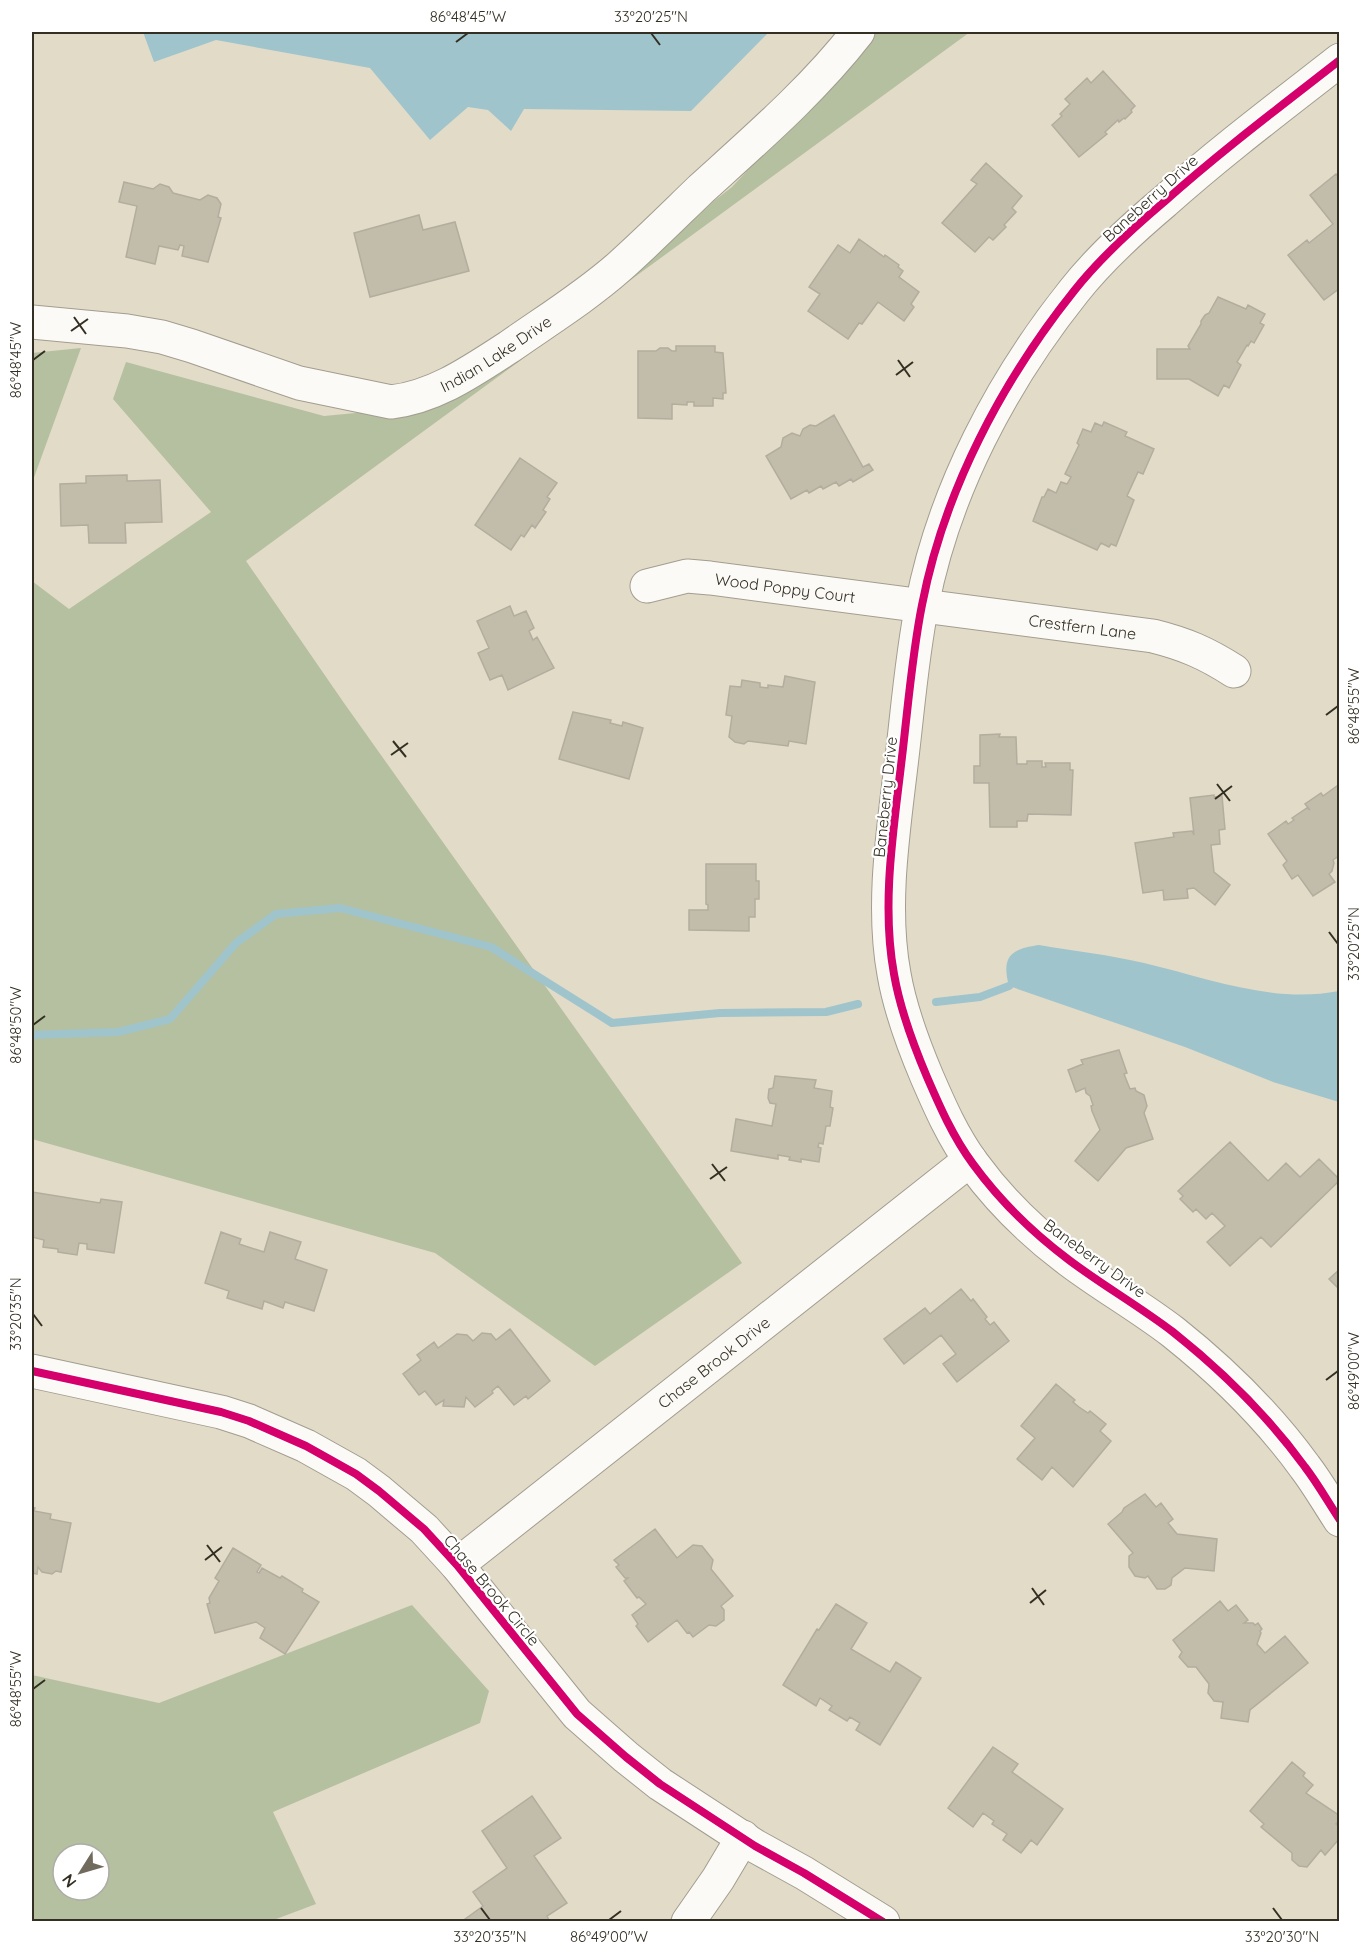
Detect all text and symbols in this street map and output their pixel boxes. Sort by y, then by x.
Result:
text: 86°48'45"W [430,7,507,26]
text: 33°20'25"N [614,7,688,26]
street label: Baneberry Drive [1098,150,1202,246]
street label: Indian Lake Drive [437,311,555,396]
text: 86°48'45"W [6,321,25,398]
street label: Wood Poppy Court [714,569,856,607]
street label: Crestfern Lane [1027,610,1138,644]
text: 86°48'55"W [1344,667,1363,744]
street label: Baneberry Drive [869,736,901,858]
text: 33°20'25"N [1344,907,1363,981]
text: 86°48'50"W [6,986,25,1064]
street label: Baneberry Drive [1040,1214,1150,1302]
text: 33°20'35"N [6,1277,25,1351]
street label: Chase Brook Drive [654,1312,774,1413]
text: 86°49'00"W [1344,1331,1363,1410]
street label: Chase Brook Circle [440,1530,544,1650]
text: 86°48'55"W [6,1650,25,1727]
north arrow [51,1842,111,1902]
text: N [57,1870,81,1892]
text: 33°20'35"N [453,1927,527,1946]
text: 86°49'00"W [570,1927,649,1946]
text: 33°20'30"N [1245,1927,1319,1946]

